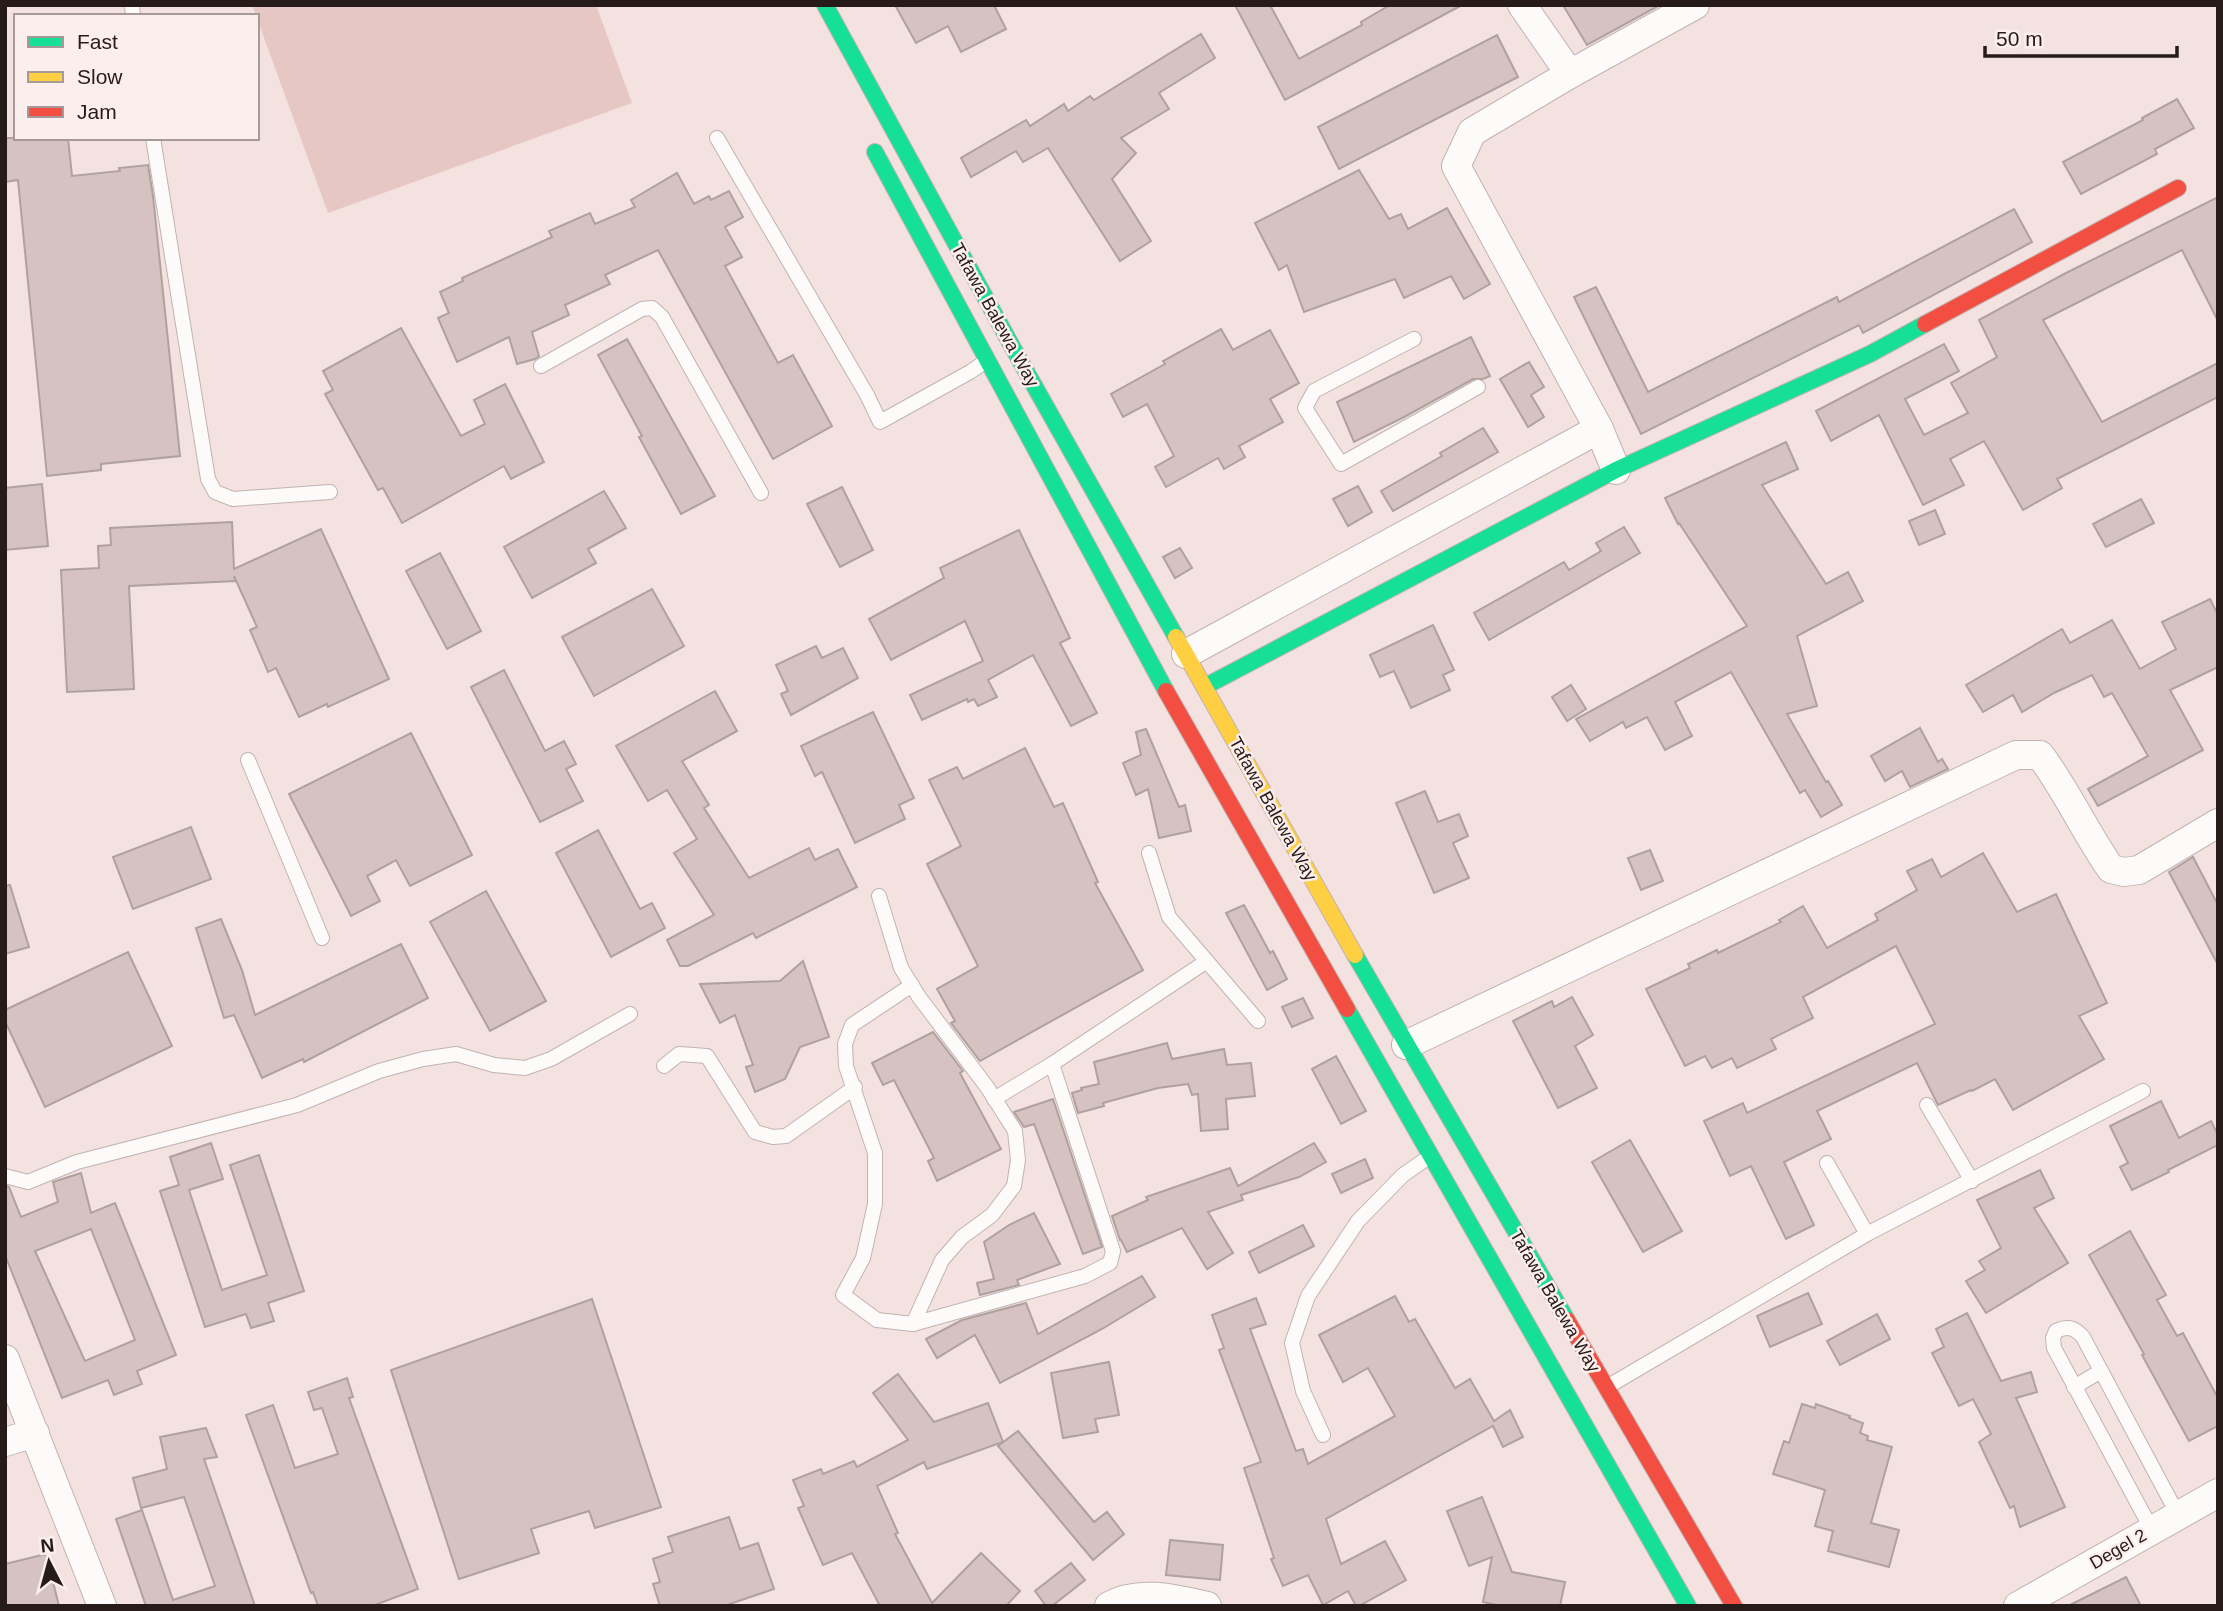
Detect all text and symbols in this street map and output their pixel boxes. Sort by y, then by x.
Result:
legend [14,14,259,140]
scale bar [1985,14,2178,58]
text: 50 m [1996,27,2043,50]
text: Fast [77,30,118,53]
text: Slow [77,65,123,88]
text: Jam [77,100,117,123]
street label: Tafawa Balewa Way [947,240,1043,390]
street label: Tafawa Balewa Way [1225,734,1321,884]
street label: Tafawa Balewa Way [1506,1226,1604,1376]
street label: Degel 2 [2086,1525,2150,1573]
north arrow [14,1527,84,1597]
text: N [39,1534,55,1557]

